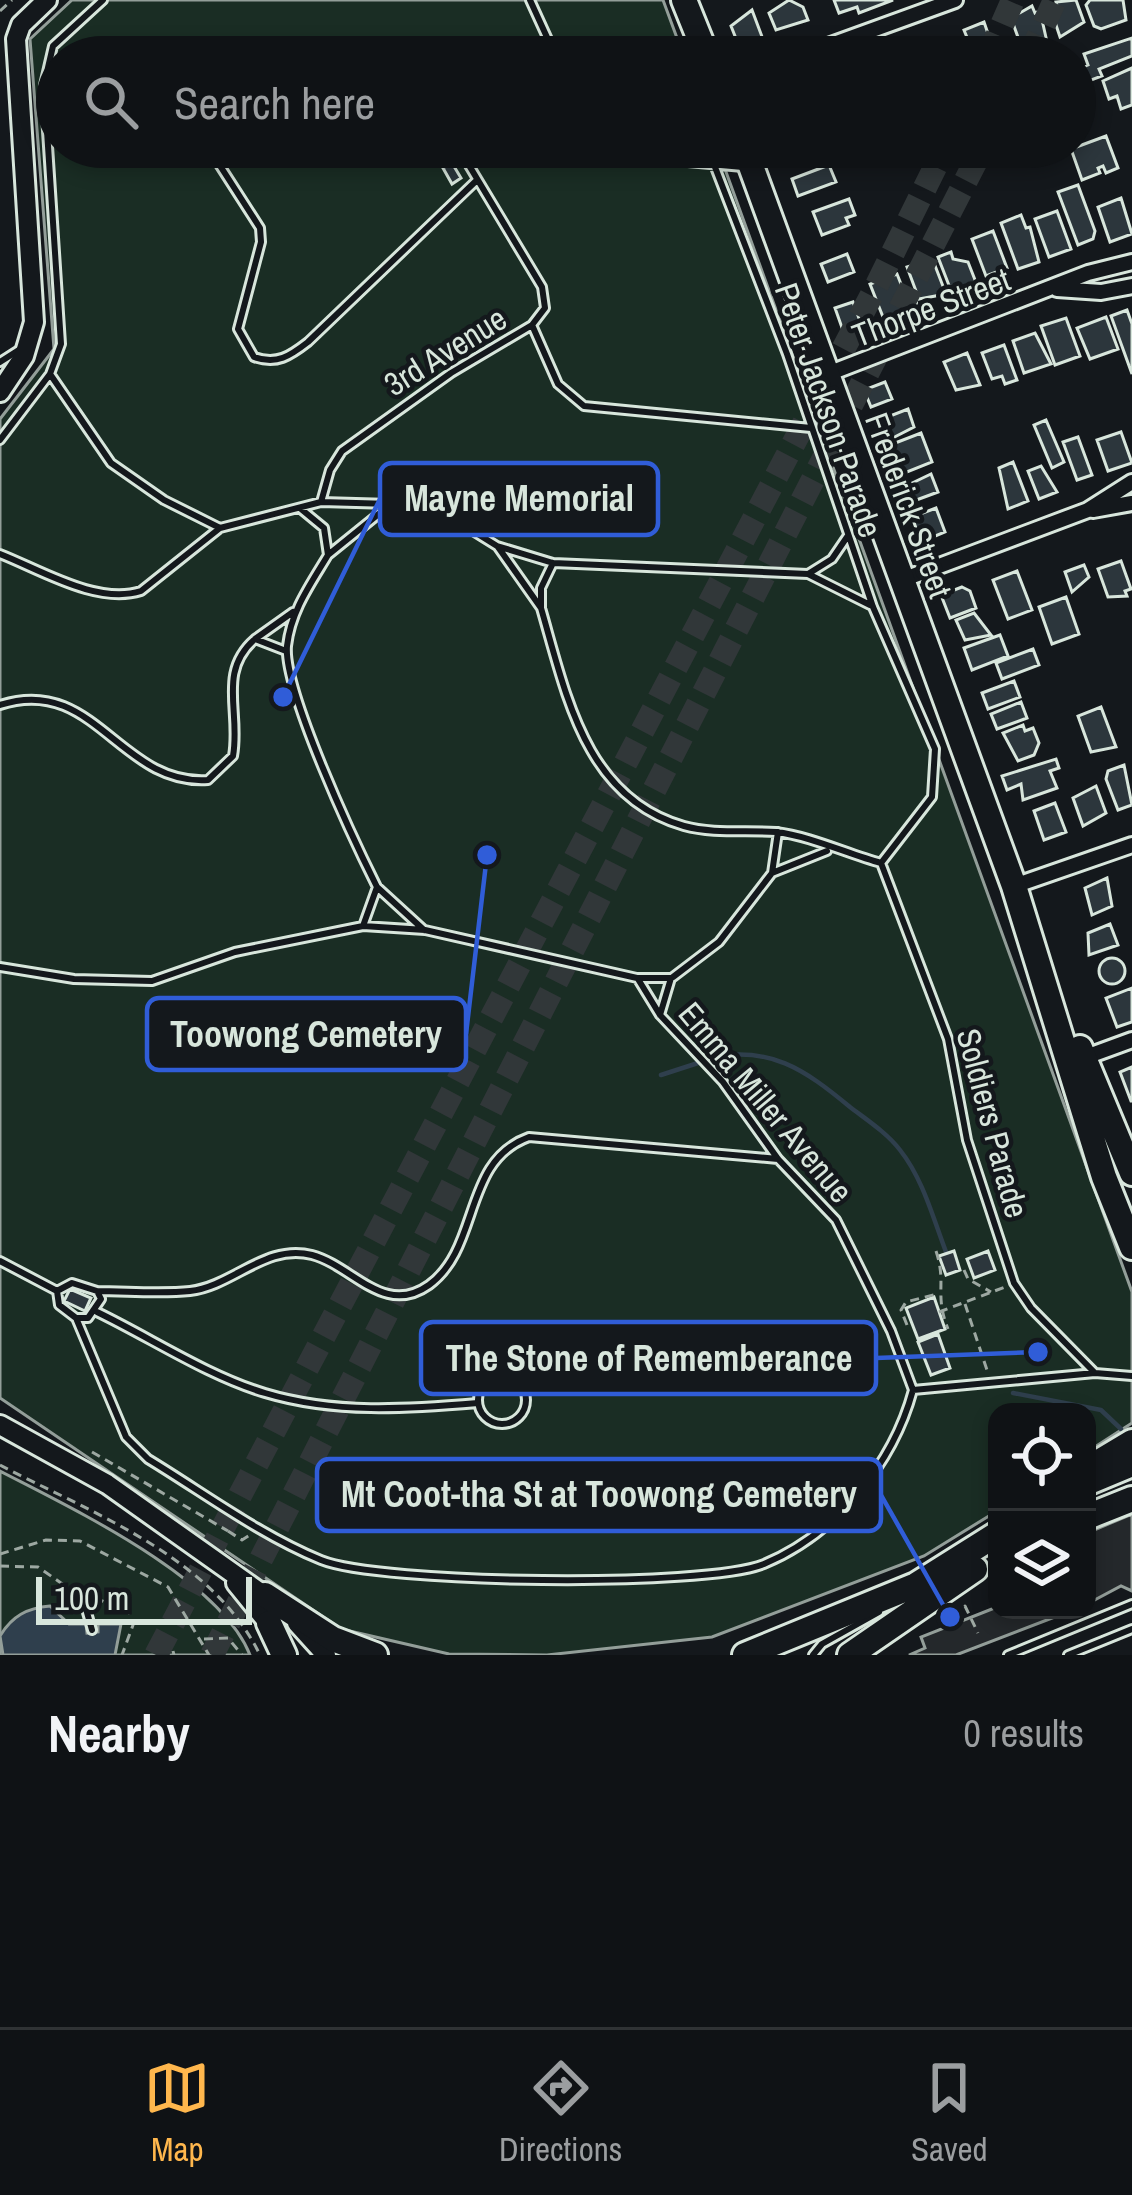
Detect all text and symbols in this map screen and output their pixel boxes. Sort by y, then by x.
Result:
search box [36,36,1096,168]
icon: search [78,69,144,135]
text: Search here [174,72,375,133]
street label: Thorpe Street [846,257,1016,357]
street label: Peter Jackson Parade [765,277,893,543]
street label: 3rd Avenue [375,296,515,406]
street label: Frederick Street [855,406,963,604]
callout: Mayne Memorial [380,463,658,535]
text: Mayne Memorial [404,474,634,522]
street label: Emma Miller Avenue [669,992,863,1212]
callout: Toowong Cemetery [147,998,466,1070]
text: Toowong Cemetery [170,1010,442,1058]
street label: Soldiers Parade [947,1024,1039,1222]
callout: The Stone of Rememberance [421,1322,876,1394]
text: The Stone of Rememberance [446,1334,852,1382]
map controls [988,1403,1096,1619]
button: locate [988,1403,1096,1511]
callout: Mt Coot-tha St at Toowong Cemetery [317,1459,881,1531]
text: Mt Coot-tha St at Toowong Cemetery [341,1470,858,1518]
button: layers [988,1511,1096,1619]
scale bar [36,1571,252,1624]
text: 100 m [54,1576,129,1620]
text: Nearby [48,1699,190,1768]
text: 0 results [963,1707,1084,1759]
tab: Map [144,2055,210,2171]
tab: Directions [499,2055,622,2171]
tab: Saved [911,2055,988,2171]

